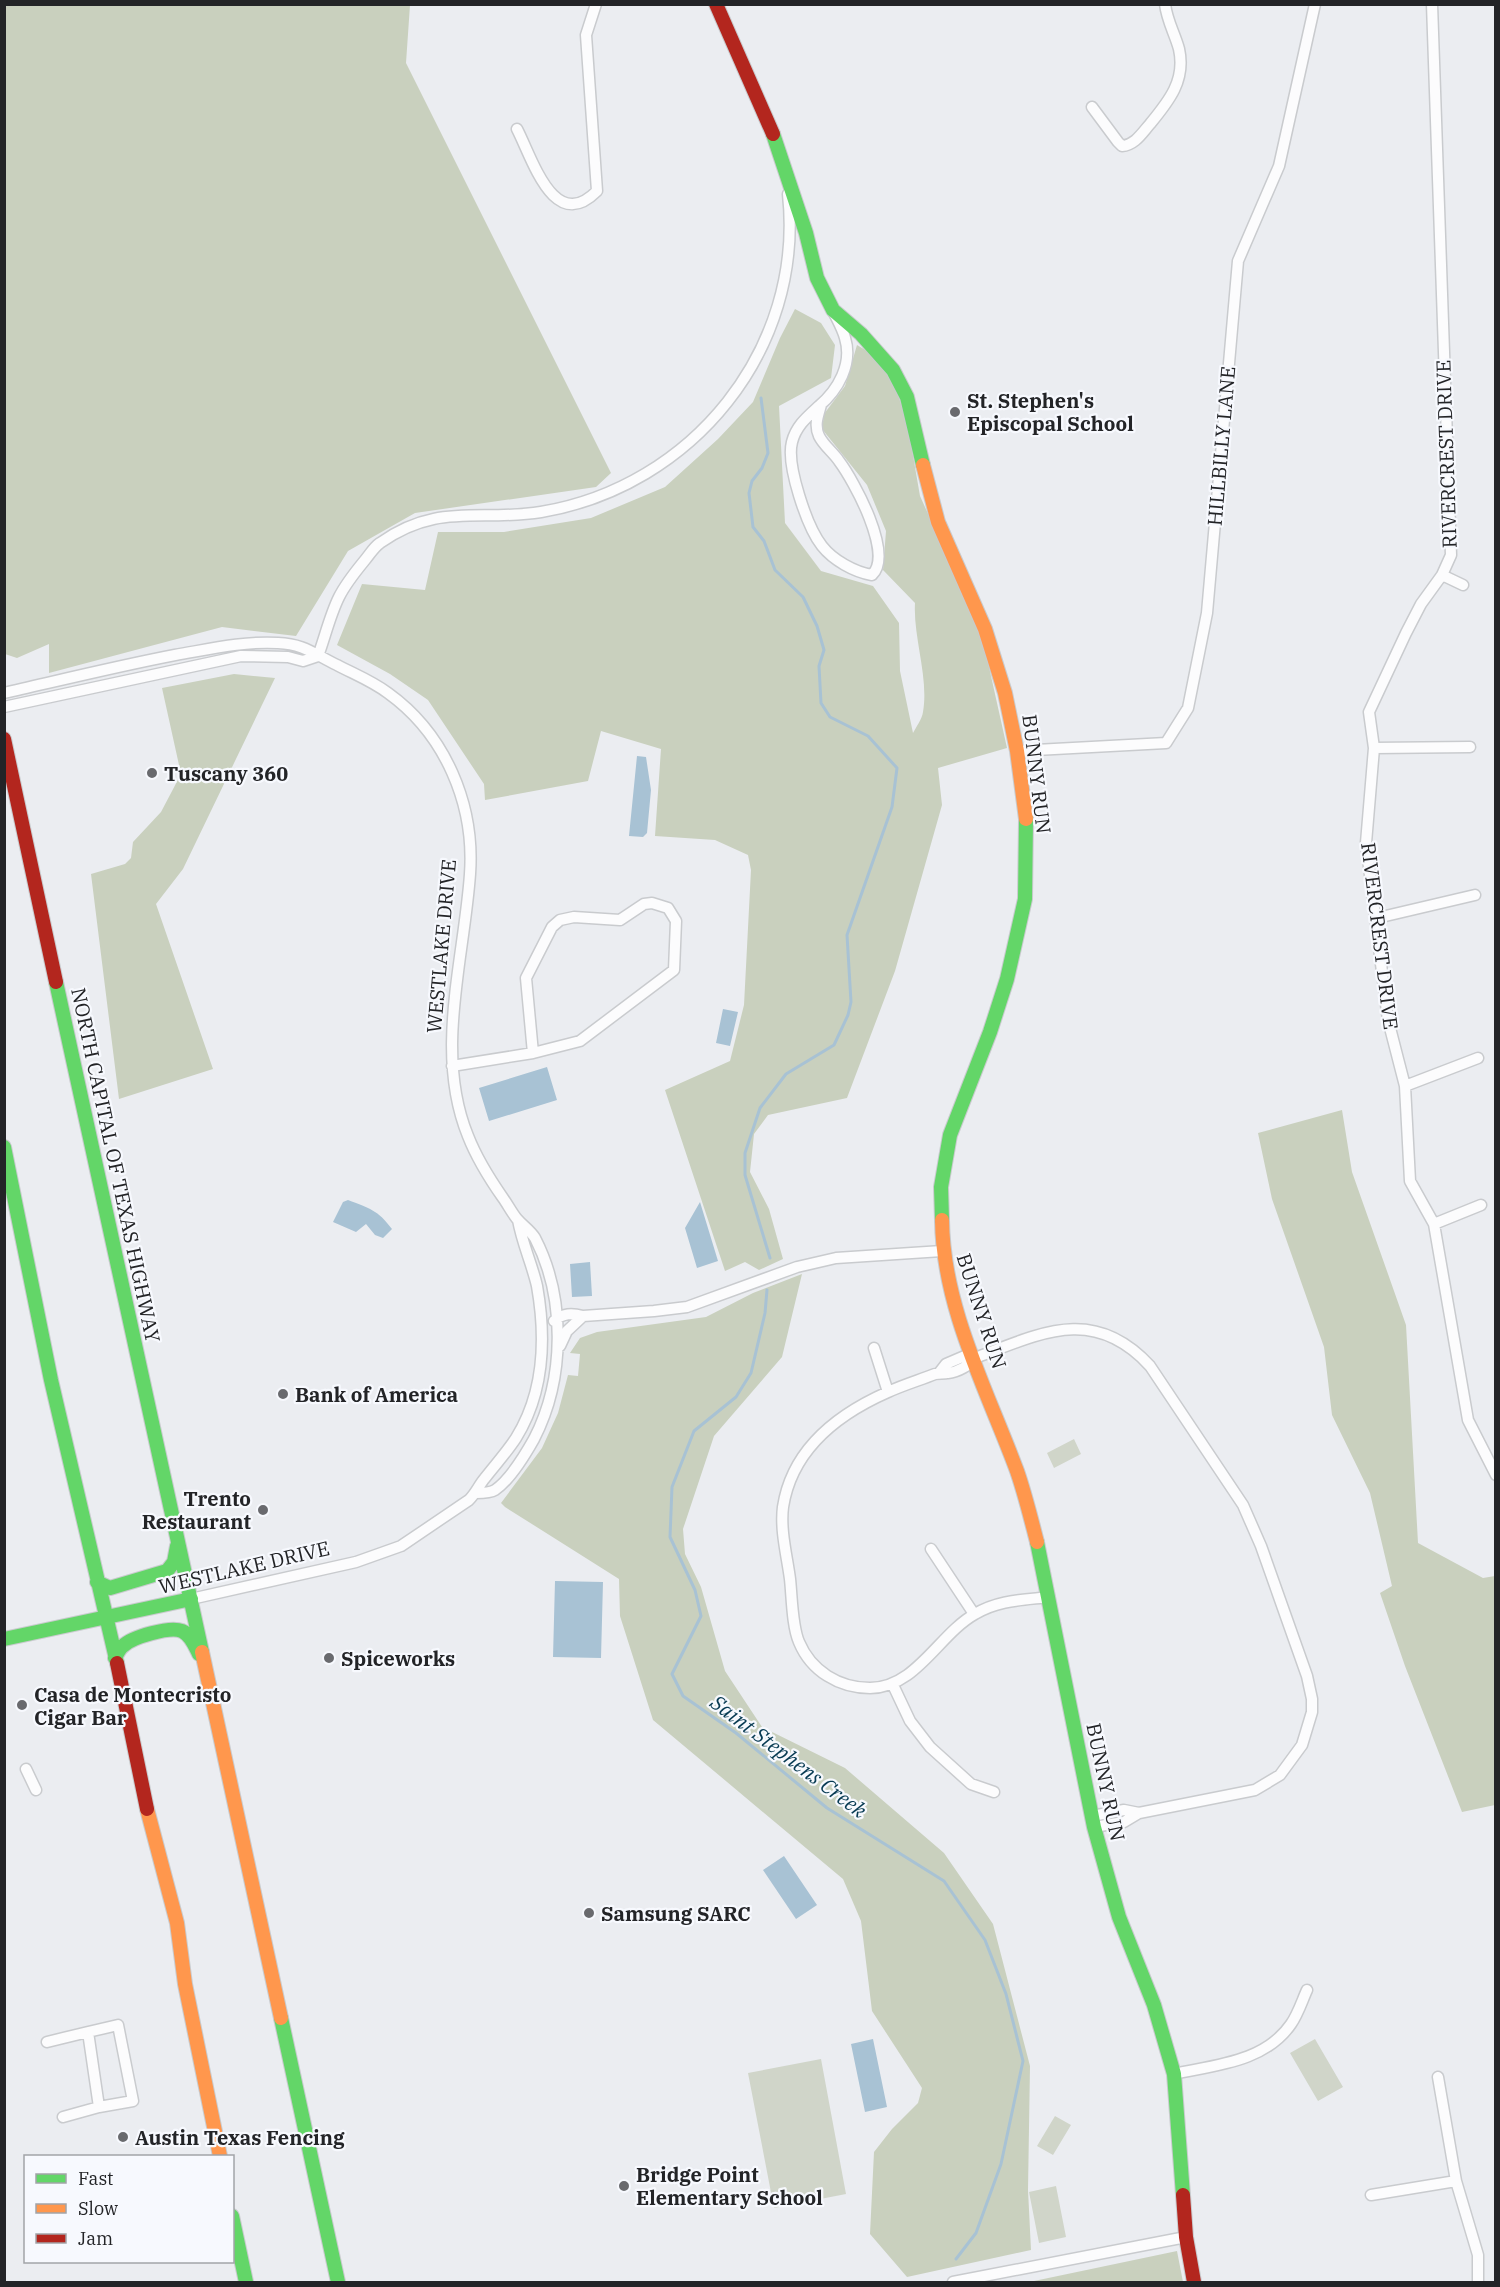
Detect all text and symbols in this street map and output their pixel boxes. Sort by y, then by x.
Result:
street label: RIVERCREST DRIVE [1429,359,1463,549]
street label: HILLBILLY LANE [1201,365,1241,527]
place label: St. Stephen's Episcopal School [967,387,1134,437]
marker: St. Stephen's Episcopal School [948,405,962,419]
street label: BUNNY RUN [1016,713,1058,835]
place label: Tuscany 360 [164,760,288,787]
marker: Tuscany 360 [145,766,159,780]
street label: RIVERCREST DRIVE [1355,841,1405,1031]
street label: WESTLAKE DRIVE [420,858,462,1034]
street label: NORTH CAPITAL OF TEXAS HIGHWAY [65,985,167,1345]
street label: BUNNY RUN [951,1250,1013,1372]
place label: Bank of America [295,1381,458,1408]
marker: Bank of America [276,1387,290,1401]
place label: Trento Restaurant [142,1485,252,1535]
marker: Trento Restaurant [256,1503,270,1517]
street label: WESTLAKE DRIVE [156,1534,332,1600]
place label: Spiceworks [341,1645,455,1672]
marker: Spiceworks [322,1651,336,1665]
place label: Casa de Montecristo Cigar Bar [34,1681,231,1731]
water label: Saint Stephens Creek [704,1687,873,1824]
marker: Casa de Montecristo Cigar Bar [15,1698,29,1712]
street label: BUNNY RUN [1080,1721,1132,1843]
place label: Samsung SARC [601,1900,751,1927]
marker: Samsung SARC [582,1906,596,1920]
place label: Austin Texas Fencing [135,2124,345,2151]
marker: Austin Texas Fencing [116,2130,130,2144]
legend [24,2155,234,2263]
place label: Bridge Point Elementary School [636,2161,823,2211]
text: Fast [78,2167,113,2190]
marker: Bridge Point Elementary School [617,2179,631,2193]
text: Slow [78,2197,118,2220]
text: Jam [78,2227,113,2250]

